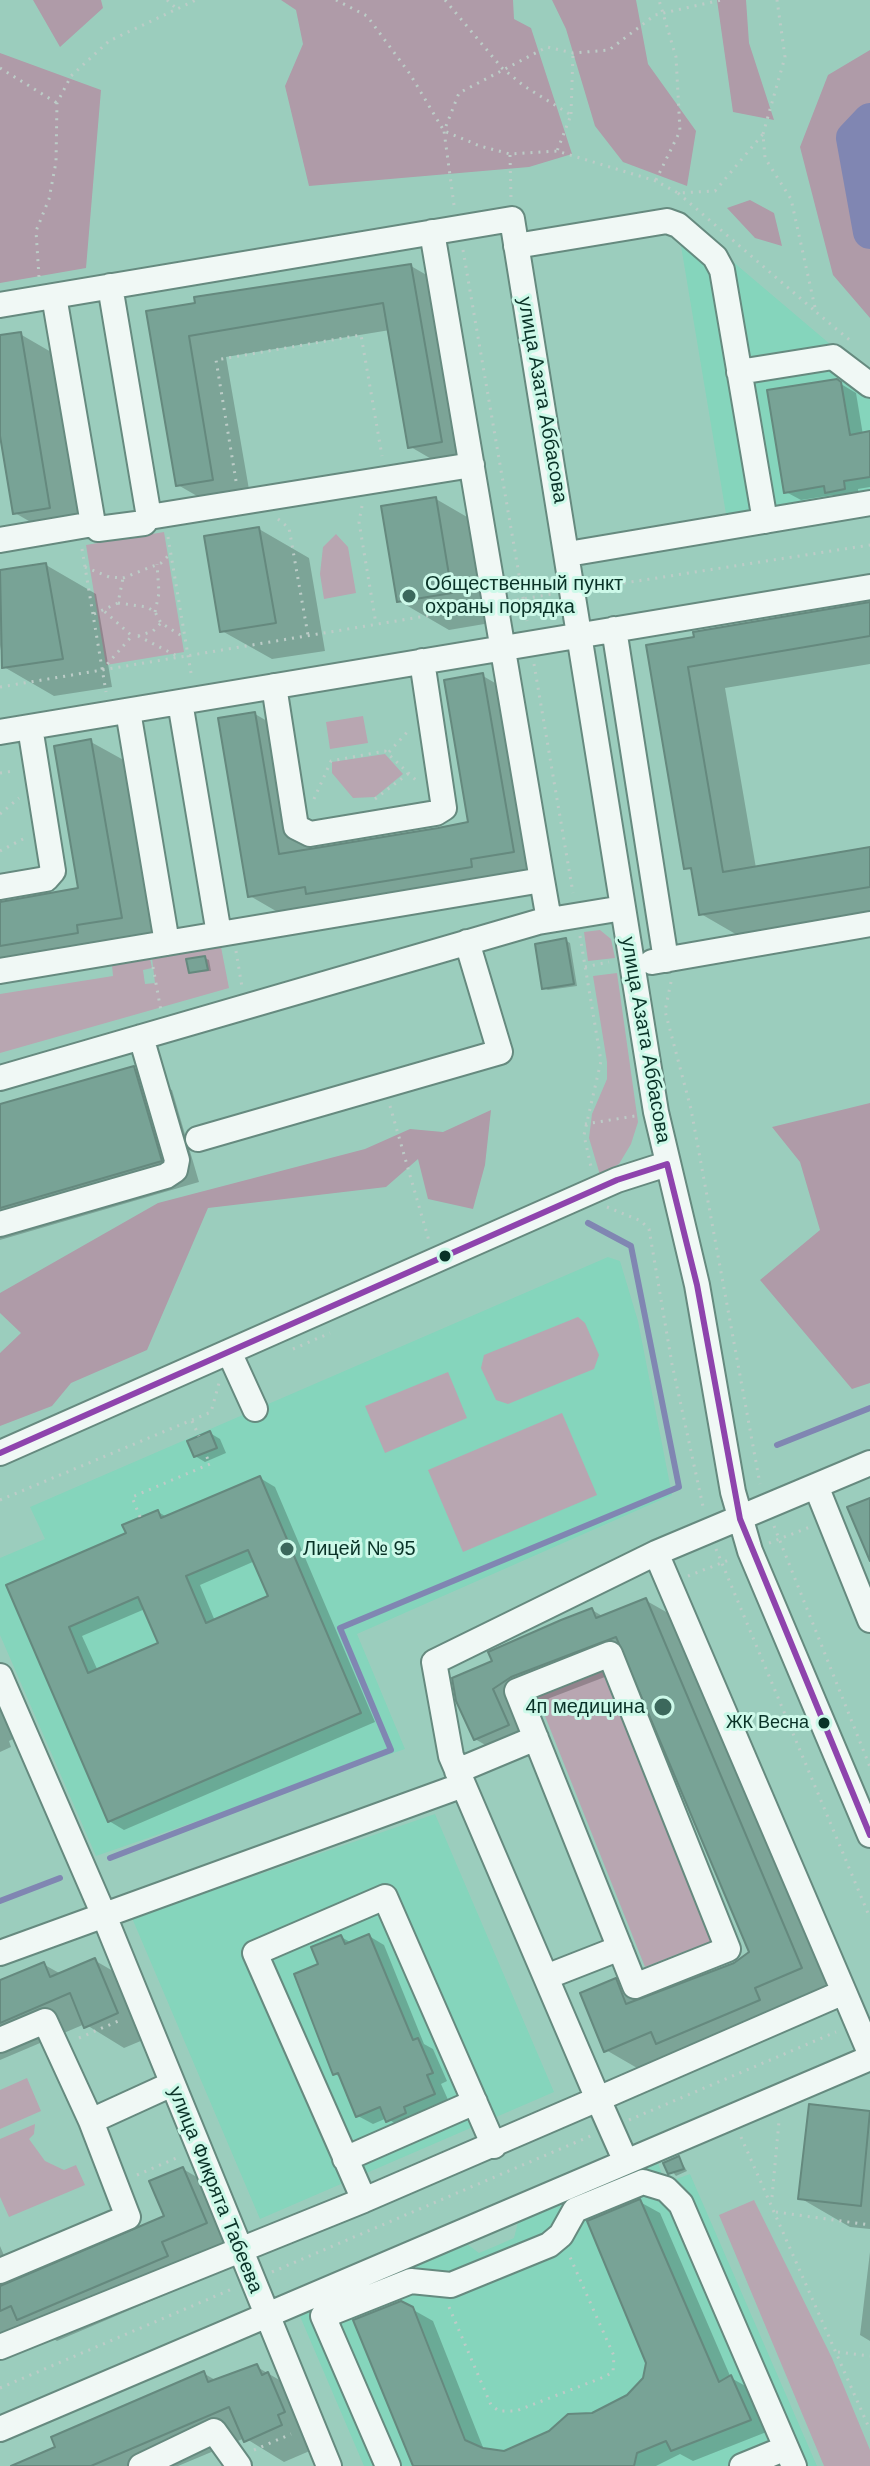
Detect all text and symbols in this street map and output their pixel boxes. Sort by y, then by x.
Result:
street label: улица Азата Аббасова [512,295,572,505]
place label: Общественный пункт охраны порядка [425,572,623,619]
marker: Общественный пункт охраны порядка [400,587,418,605]
street label: улица Азата Аббасова [615,935,675,1145]
unlabelled marker [437,1248,453,1264]
place label: Лицей № 95 [303,1537,416,1561]
marker: Лицей № 95 [278,1540,296,1558]
place label: 4п медицина [525,1695,645,1719]
marker: 4п медицина [652,1696,674,1718]
place label: ЖК Весна [726,1712,809,1734]
marker: ЖК Весна [816,1715,832,1731]
street label: улица Фикрята Табеева [163,2083,267,2297]

